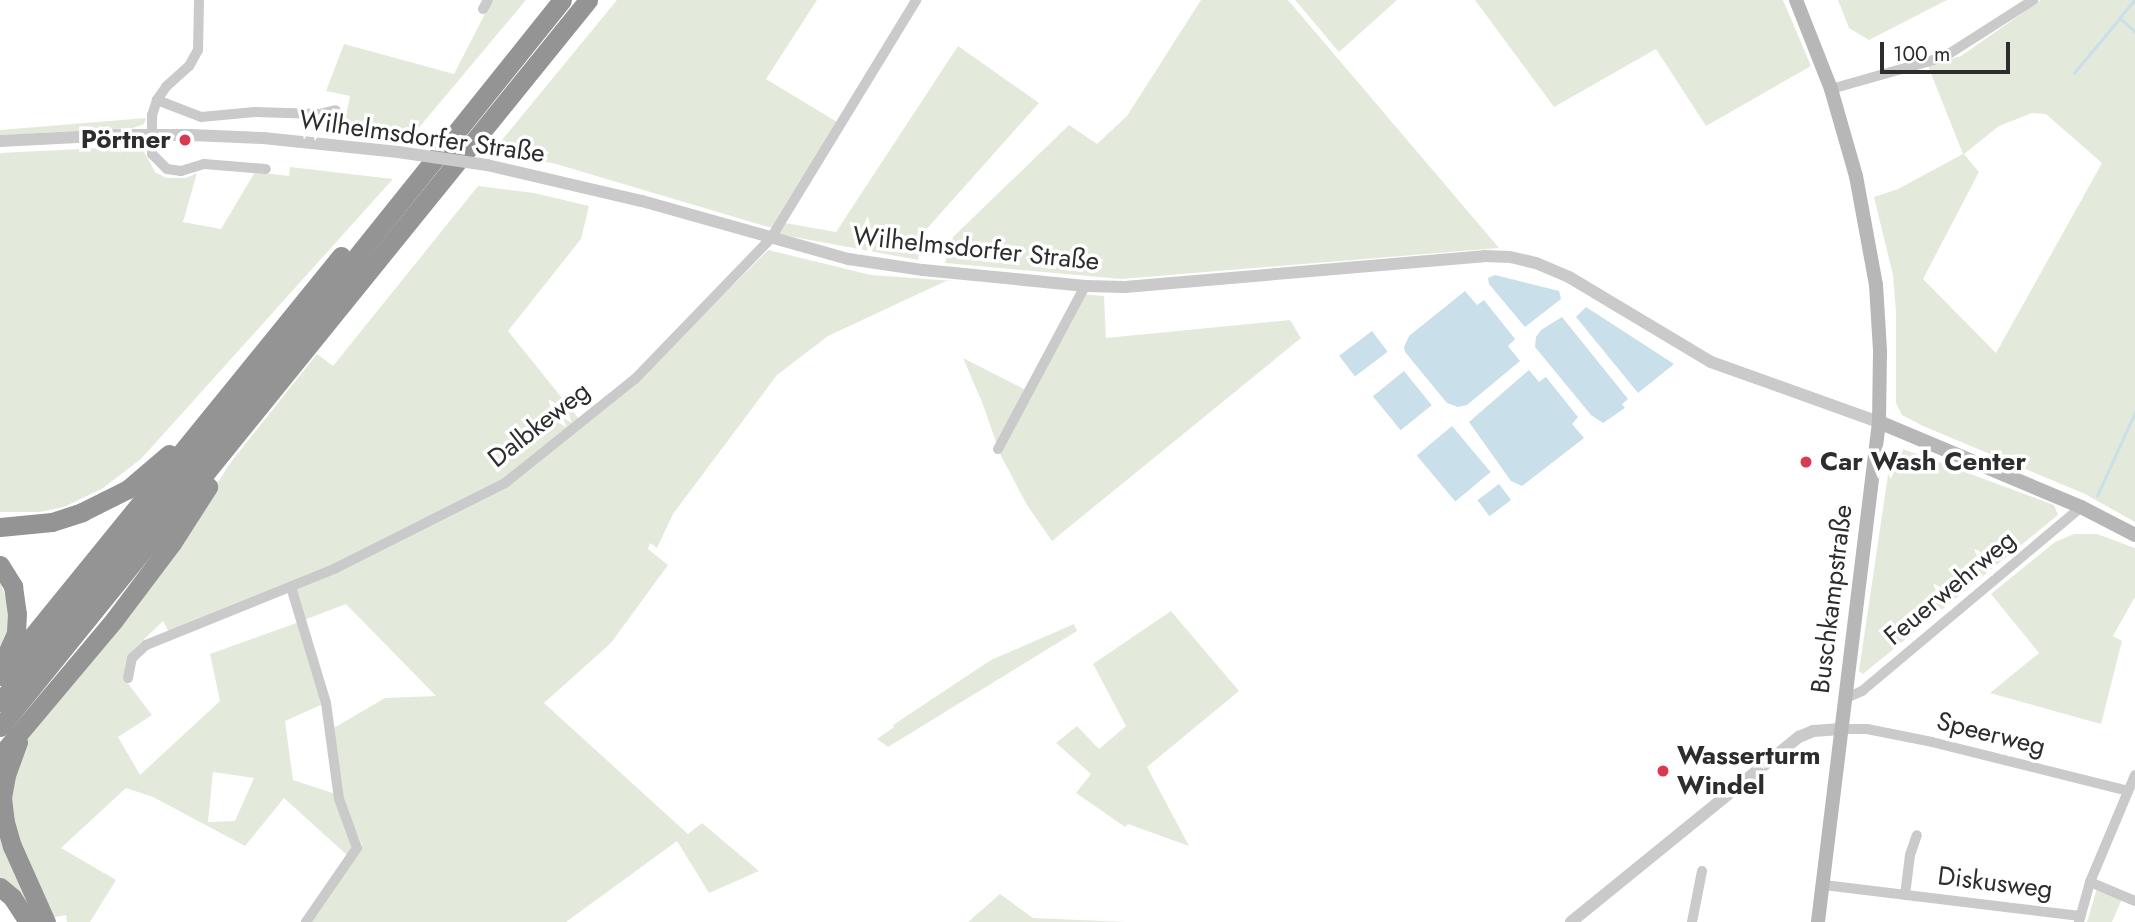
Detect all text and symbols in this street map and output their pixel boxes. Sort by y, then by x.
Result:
scale bar [1883,28,2012,72]
text: 100 m [1893,39,1950,69]
street label: Wilhelmsdorfer Straße [297,104,547,170]
place label: Pörtner [81,124,171,156]
marker: Pörtner [177,132,193,148]
street label: Wilhelmsdorfer Straße [851,221,1101,277]
street label: Dalbkeweg [482,376,596,474]
place label: Car Wash Center [1820,446,2026,478]
marker: Car Wash Center [1798,454,1814,470]
street label: Buschkampstraße [1805,503,1859,695]
street label: Feuerwehrweg [1878,524,2022,652]
street label: Speerweg [1933,705,2049,763]
place label: Wasserturm Windel [1677,740,1821,802]
marker: Wasserturm Windel [1655,763,1671,779]
street label: Diskusweg [1936,860,2054,906]

